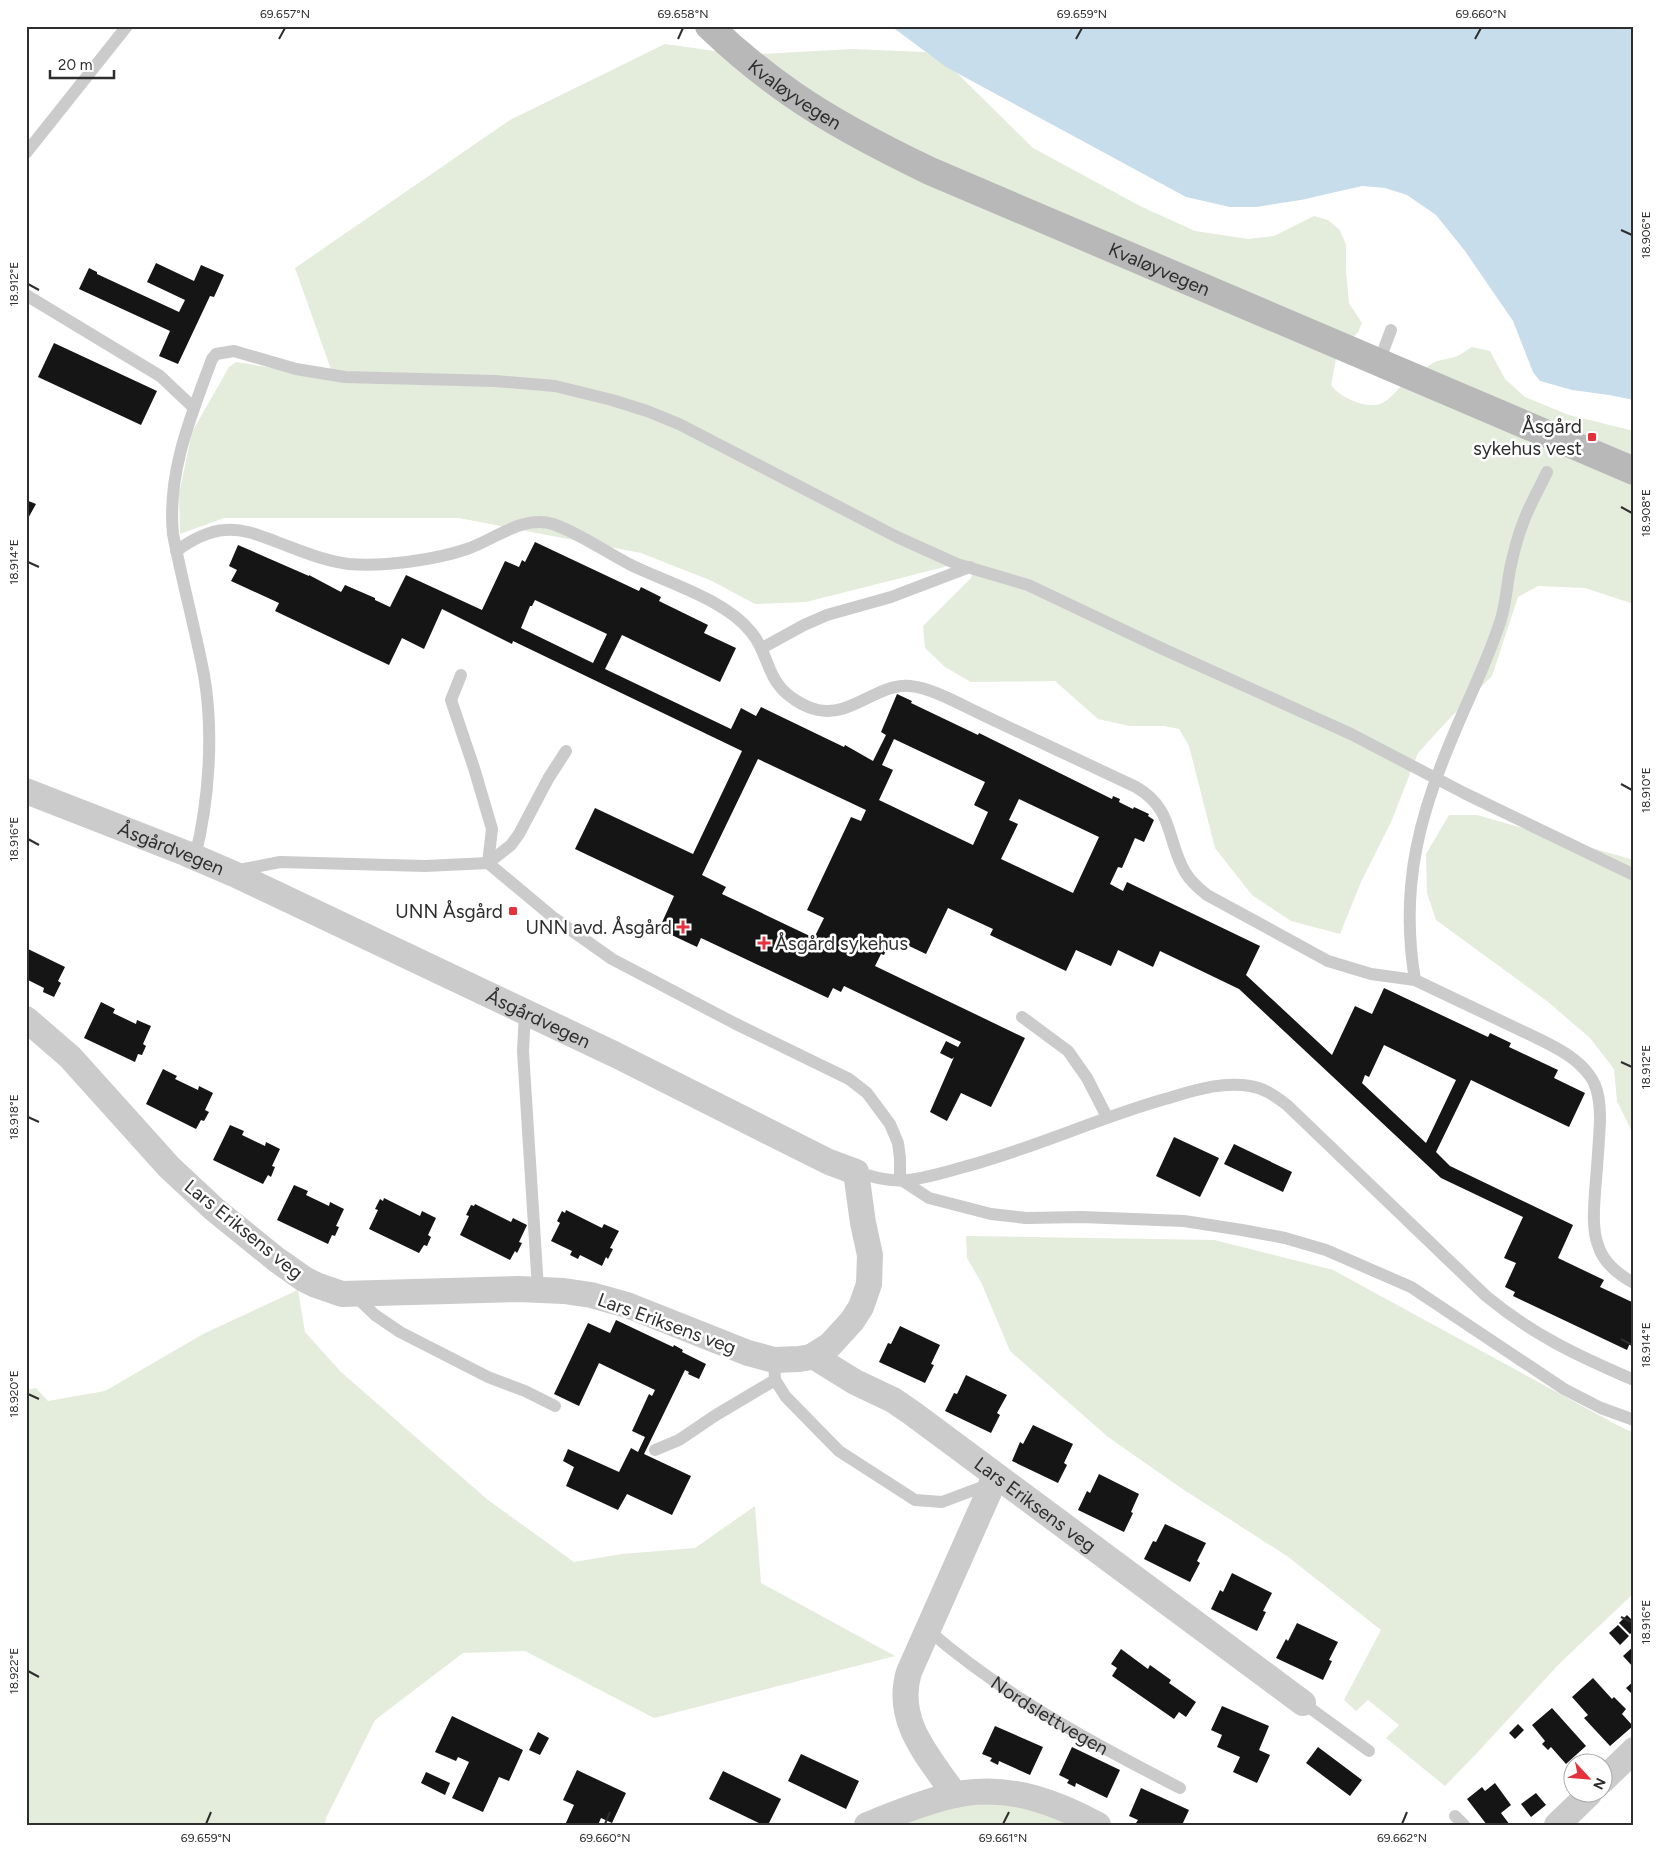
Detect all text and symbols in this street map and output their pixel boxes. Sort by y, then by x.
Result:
text: 69.657°N [260,7,310,21]
text: 69.658°N [658,7,708,21]
text: 69.659°N [1057,7,1107,21]
text: 69.660°N [1455,7,1507,21]
scale bar [50,48,114,80]
street label: Kvaløyvegen [743,55,845,135]
text: 20 m [58,56,92,74]
text: 18.906°E [1639,211,1653,259]
street label: Kvaløyvegen [1105,237,1213,301]
text: 18.912°E [7,262,21,306]
place label: Åsgård sykehus vest [1473,415,1582,460]
marker: Åsgård sykehus vest [1586,431,1598,443]
text: 18.908°E [1639,489,1653,537]
text: 18.914°E [7,539,21,585]
text: 18.910°E [1639,767,1653,813]
text: 18.916°E [7,817,21,861]
street label: Åsgårdvegen [115,817,227,880]
place label: UNN Åsgård [395,900,503,923]
marker: UNN Åsgård [507,905,519,917]
place label: UNN avd. Åsgård [525,916,672,939]
marker: UNN avd. Åsgård [676,920,690,934]
place label: Åsgård sykehus [775,932,908,955]
marker: Åsgård sykehus [757,936,771,950]
street label: Åsgårdvegen [483,984,594,1053]
text: 18.912°E [1639,1045,1653,1089]
text: 18.918°E [7,1094,21,1140]
street label: Lars Eriksens veg [180,1175,307,1284]
street label: Lars Eriksens veg [595,1288,739,1359]
text: 18.914°E [1639,1322,1653,1368]
text: 18.920°E [7,1370,21,1418]
street label: Lars Eriksens veg [970,1452,1100,1557]
text: 18.916°E [1639,1600,1653,1644]
text: 18.922°E [7,1648,21,1694]
street label: Nordslettvegen [986,1671,1112,1760]
north arrow [1562,1754,1612,1804]
text: N [1589,1775,1609,1792]
text: 69.659°N [181,1831,231,1845]
text: 69.660°N [579,1831,631,1845]
text: 69.661°N [979,1831,1027,1845]
text: 69.662°N [1377,1831,1427,1845]

